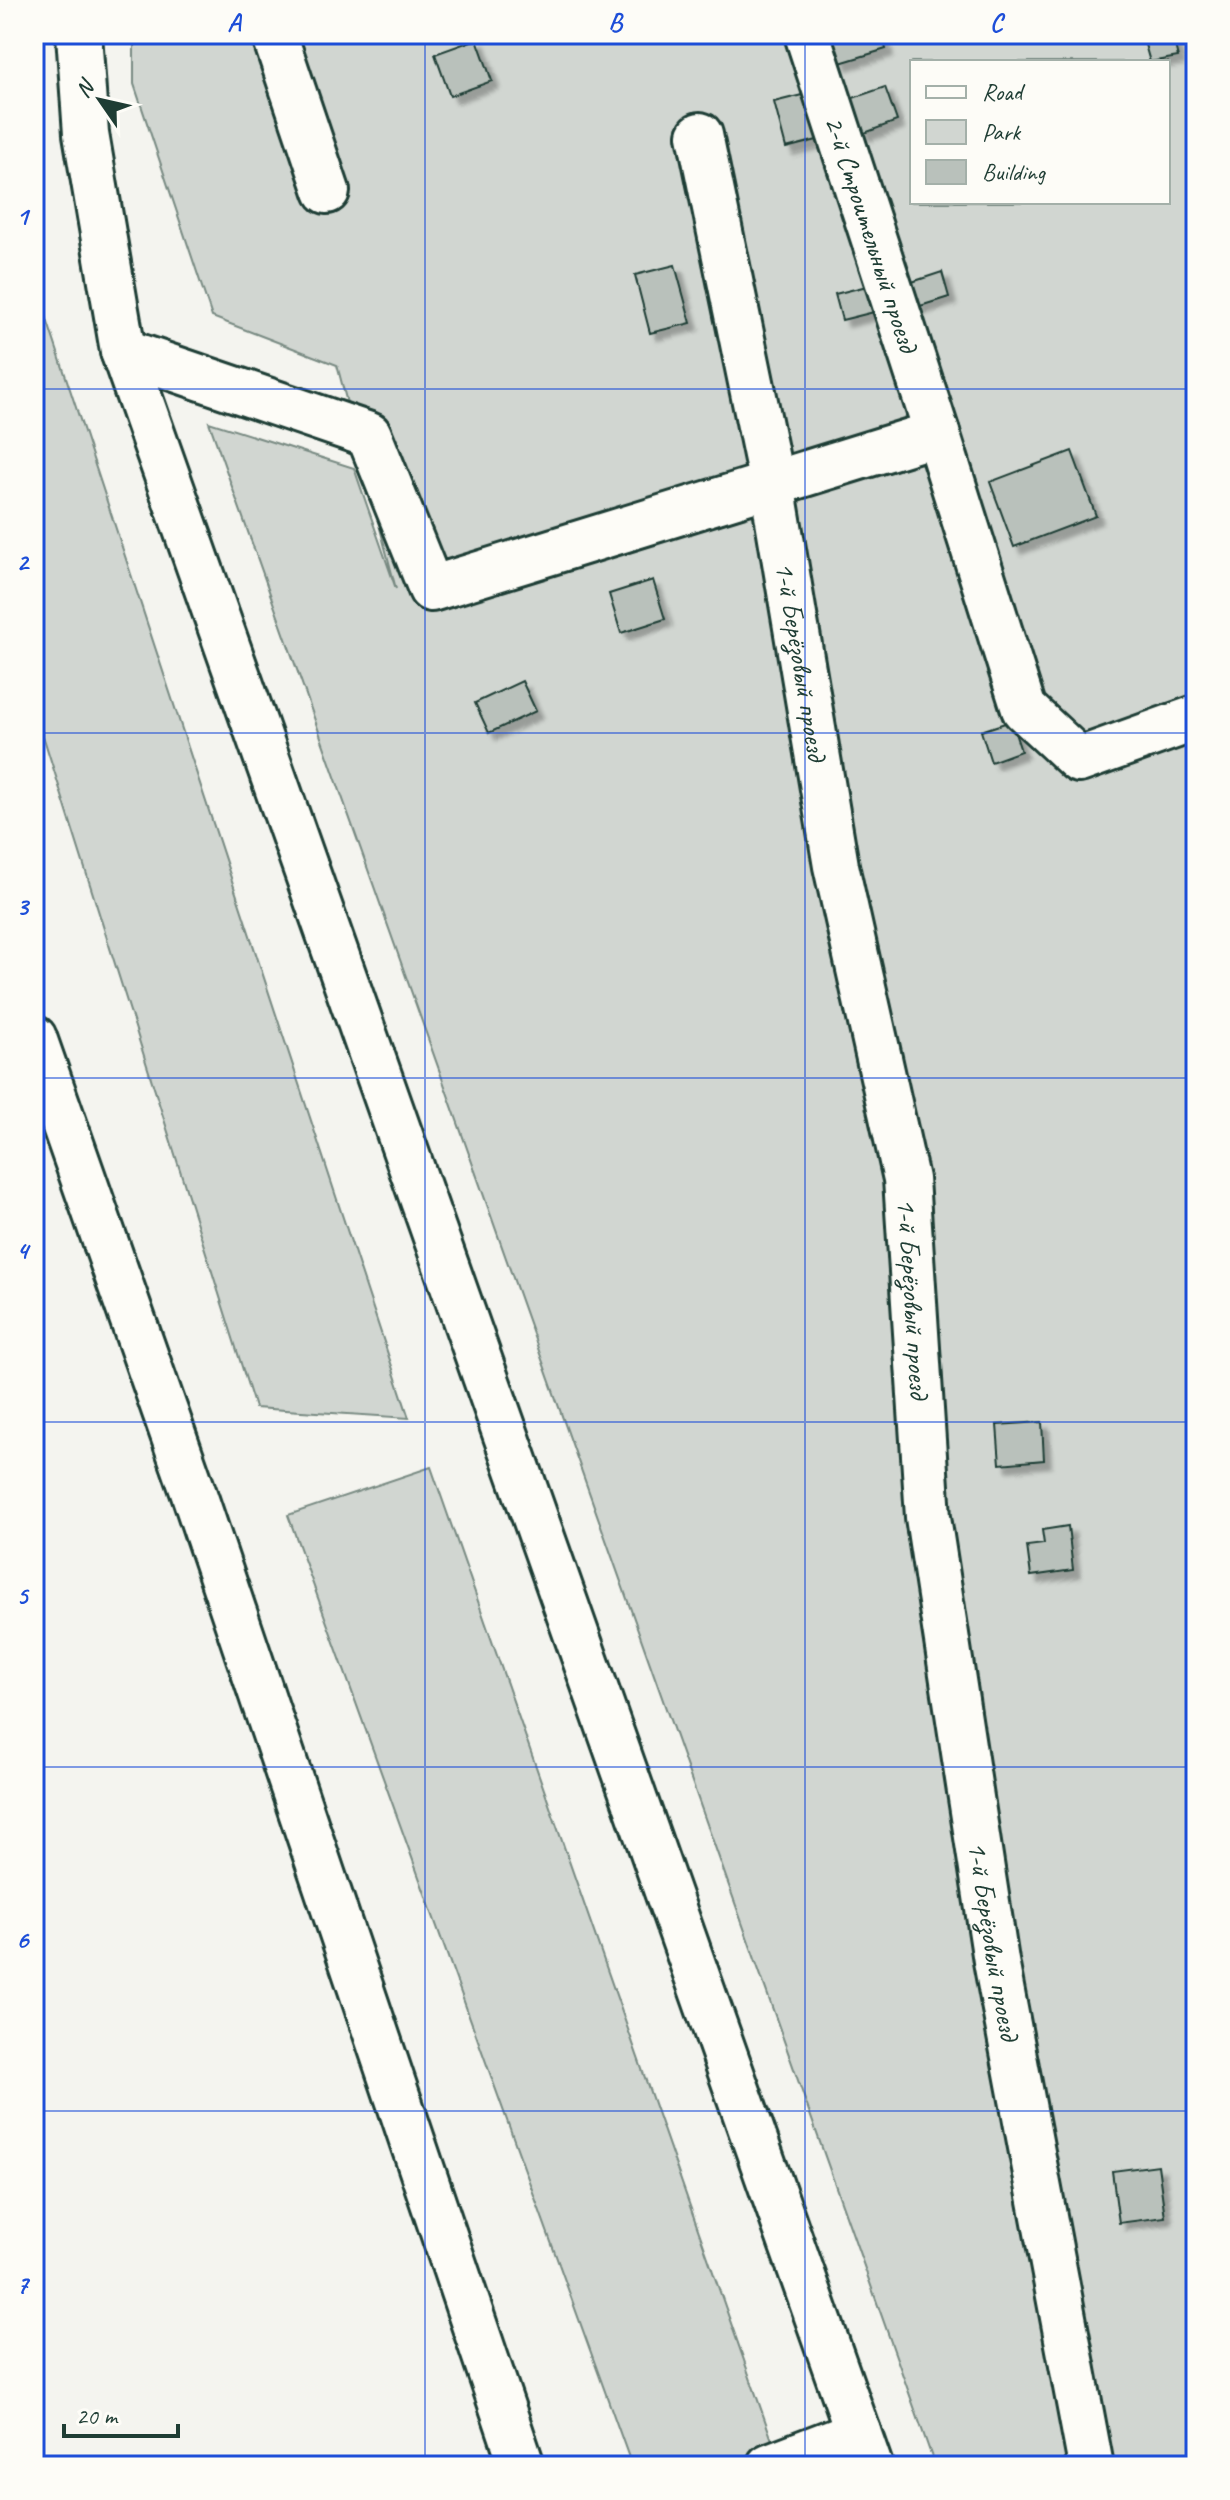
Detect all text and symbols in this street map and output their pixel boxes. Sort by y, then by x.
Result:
text: A [227,6,242,39]
text: B [608,6,624,39]
text: C [990,6,1006,39]
north arrow [60,60,140,140]
legend [910,60,1170,204]
text: N [69,73,102,103]
text: Road [982,77,1026,107]
street label: 2-й Строительный проезд [817,111,927,359]
text: Park [982,117,1022,147]
text: Building [982,157,1047,187]
text: 1 [16,200,31,233]
text: 2 [16,545,30,578]
street label: 1-й Берёзовый проезд [767,560,836,766]
text: 3 [16,890,30,923]
street label: 1-й Берёзовый проезд [889,1197,937,1403]
text: 4 [16,1234,31,1267]
text: 5 [16,1579,30,1612]
street label: 1-й Берёзовый проезд [960,1839,1028,2046]
text: 6 [16,1923,30,1956]
text: 7 [16,2268,30,2301]
scale bar [64,2388,178,2438]
text: 20 m [76,2401,119,2431]

